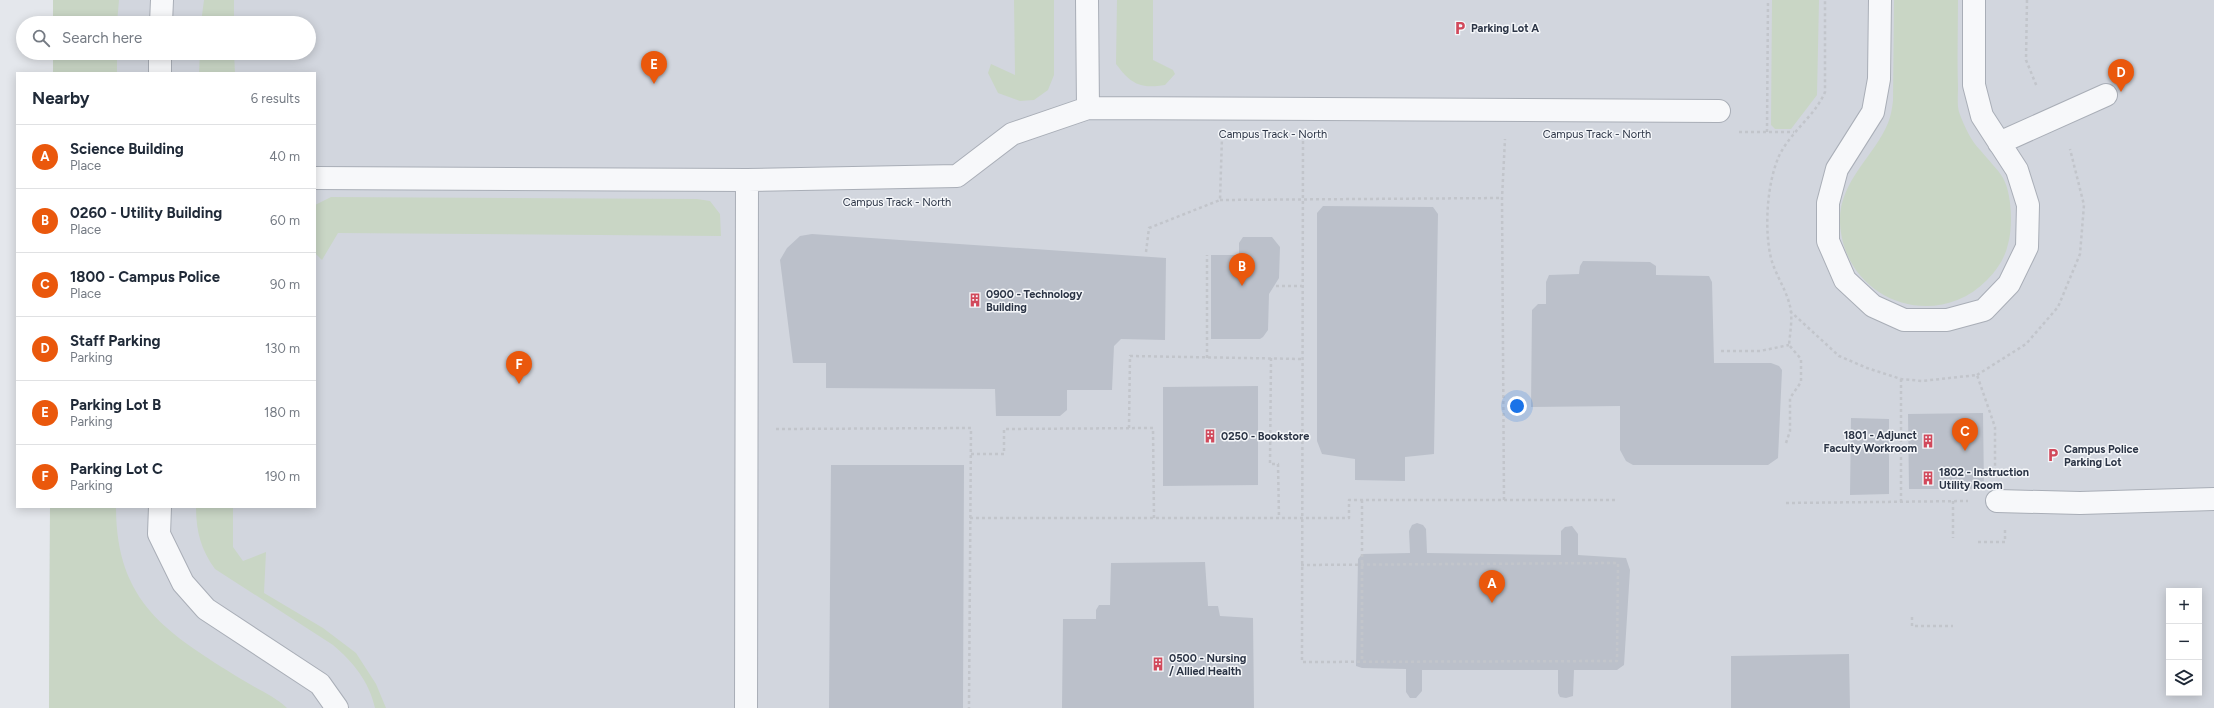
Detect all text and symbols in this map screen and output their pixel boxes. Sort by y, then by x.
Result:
search box [16,16,316,60]
parking icon: Parking Lot A [1452,20,1468,36]
place label: Parking Lot A [1471,22,1539,35]
icon: search [30,27,52,49]
text: Search here [62,29,142,47]
pin: E [641,51,667,84]
pin: D [2108,59,2134,92]
text: Nearby [32,88,90,108]
text: 6 results [251,91,300,106]
street label: Campus Track - North [1219,128,1327,141]
street label: Campus Track - North [1543,128,1651,141]
text: Science Building [70,140,184,158]
text: A [40,149,50,164]
text: 40 m [269,149,300,164]
text: Place [70,158,101,173]
street label: Campus Track - North [843,196,951,209]
text: 0260 - Utility Building [70,204,222,222]
text: B [41,213,49,228]
text: 60 m [270,213,300,228]
text: Place [70,222,101,237]
pin: B [1229,253,1255,286]
text: 1800 - Campus Police [70,268,220,286]
text: C [40,277,50,292]
text: 90 m [270,277,300,292]
text: Place [70,286,101,301]
place label: 0900 - Technology Building [986,288,1083,314]
building icon: 0900 - Technology Building [967,292,983,308]
text: Staff Parking [70,332,160,350]
text: D [40,341,50,356]
text: 130 m [265,341,300,356]
text: Parking [70,350,113,365]
pin: F [506,351,532,384]
text: Parking Lot B [70,396,161,414]
your location [1507,396,1527,416]
text: E [41,405,49,420]
text: 180 m [264,405,300,420]
text: Parking [70,414,113,429]
pin: C [1952,418,1978,451]
building icon: 0250 - Bookstore [1202,428,1218,444]
place label: 1801 - Adjunct Faculty Workroom [1823,429,1918,455]
place label: 0250 - Bookstore [1221,430,1309,443]
building icon: 1801 - Adjunct Faculty Workroom [1920,433,1936,449]
place label: Campus Police Parking Lot [2064,443,2139,469]
parking icon: Campus Police Parking Lot [2045,447,2061,463]
text: Parking Lot C [70,460,163,478]
place label: 1802 - Instruction Utility Room [1939,466,2029,492]
text: F [41,469,49,484]
text: 190 m [265,469,300,484]
building icon: 1802 - Instruction Utility Room [1920,470,1936,486]
text: Parking [70,478,113,493]
pin: A [1479,570,1505,603]
map controls [2166,588,2202,696]
button: + [2166,588,2202,624]
button: − [2166,624,2202,660]
place label: 0500 - Nursing / Allied Health [1169,652,1246,678]
building icon: 0500 - Nursing / Allied Health [1150,656,1166,672]
button: layers [2166,660,2202,696]

